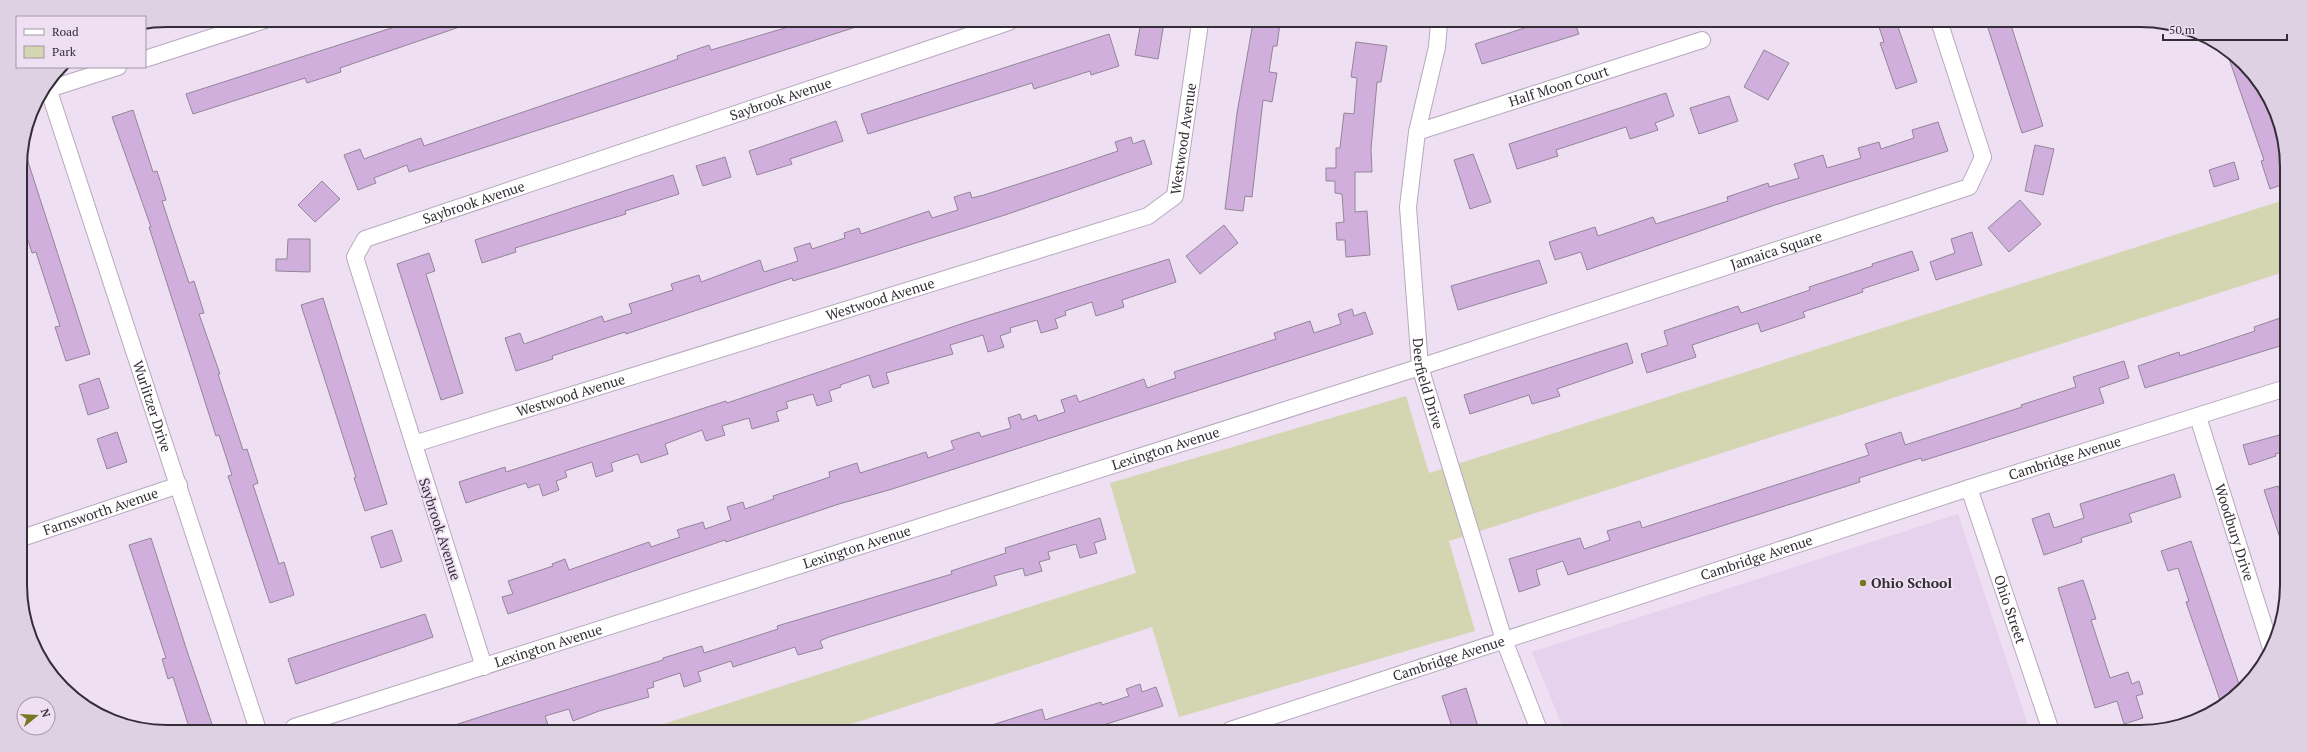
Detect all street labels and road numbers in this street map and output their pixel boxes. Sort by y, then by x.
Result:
street label: Half Moon Court [1506,60,1612,111]
street label: Saybrook Avenue [727,72,834,124]
street label: Westwood Avenue [1165,82,1200,196]
street label: Saybrook Avenue [420,176,527,228]
street label: Jamaica Square [1728,226,1824,274]
street label: Westwood Avenue [823,273,937,325]
street label: Deerfield Drive [1409,337,1449,431]
street label: Wurlitzer Drive [129,358,176,454]
street label: Westwood Avenue [514,369,627,421]
street label: Lexington Avenue [1109,422,1222,474]
street label: Cambridge Avenue [2006,431,2123,484]
street label: Saybrook Avenue [415,475,466,582]
street label: Woodbury Drive [2211,481,2259,583]
street label: Farnsworth Avenue [41,483,160,539]
street label: Lexington Avenue [801,520,913,573]
street label: Cambridge Avenue [1698,530,1815,584]
street label: Ohio Street [1990,572,2031,647]
street label: Lexington Avenue [492,619,604,671]
street label: Cambridge Avenue [1390,631,1507,685]

